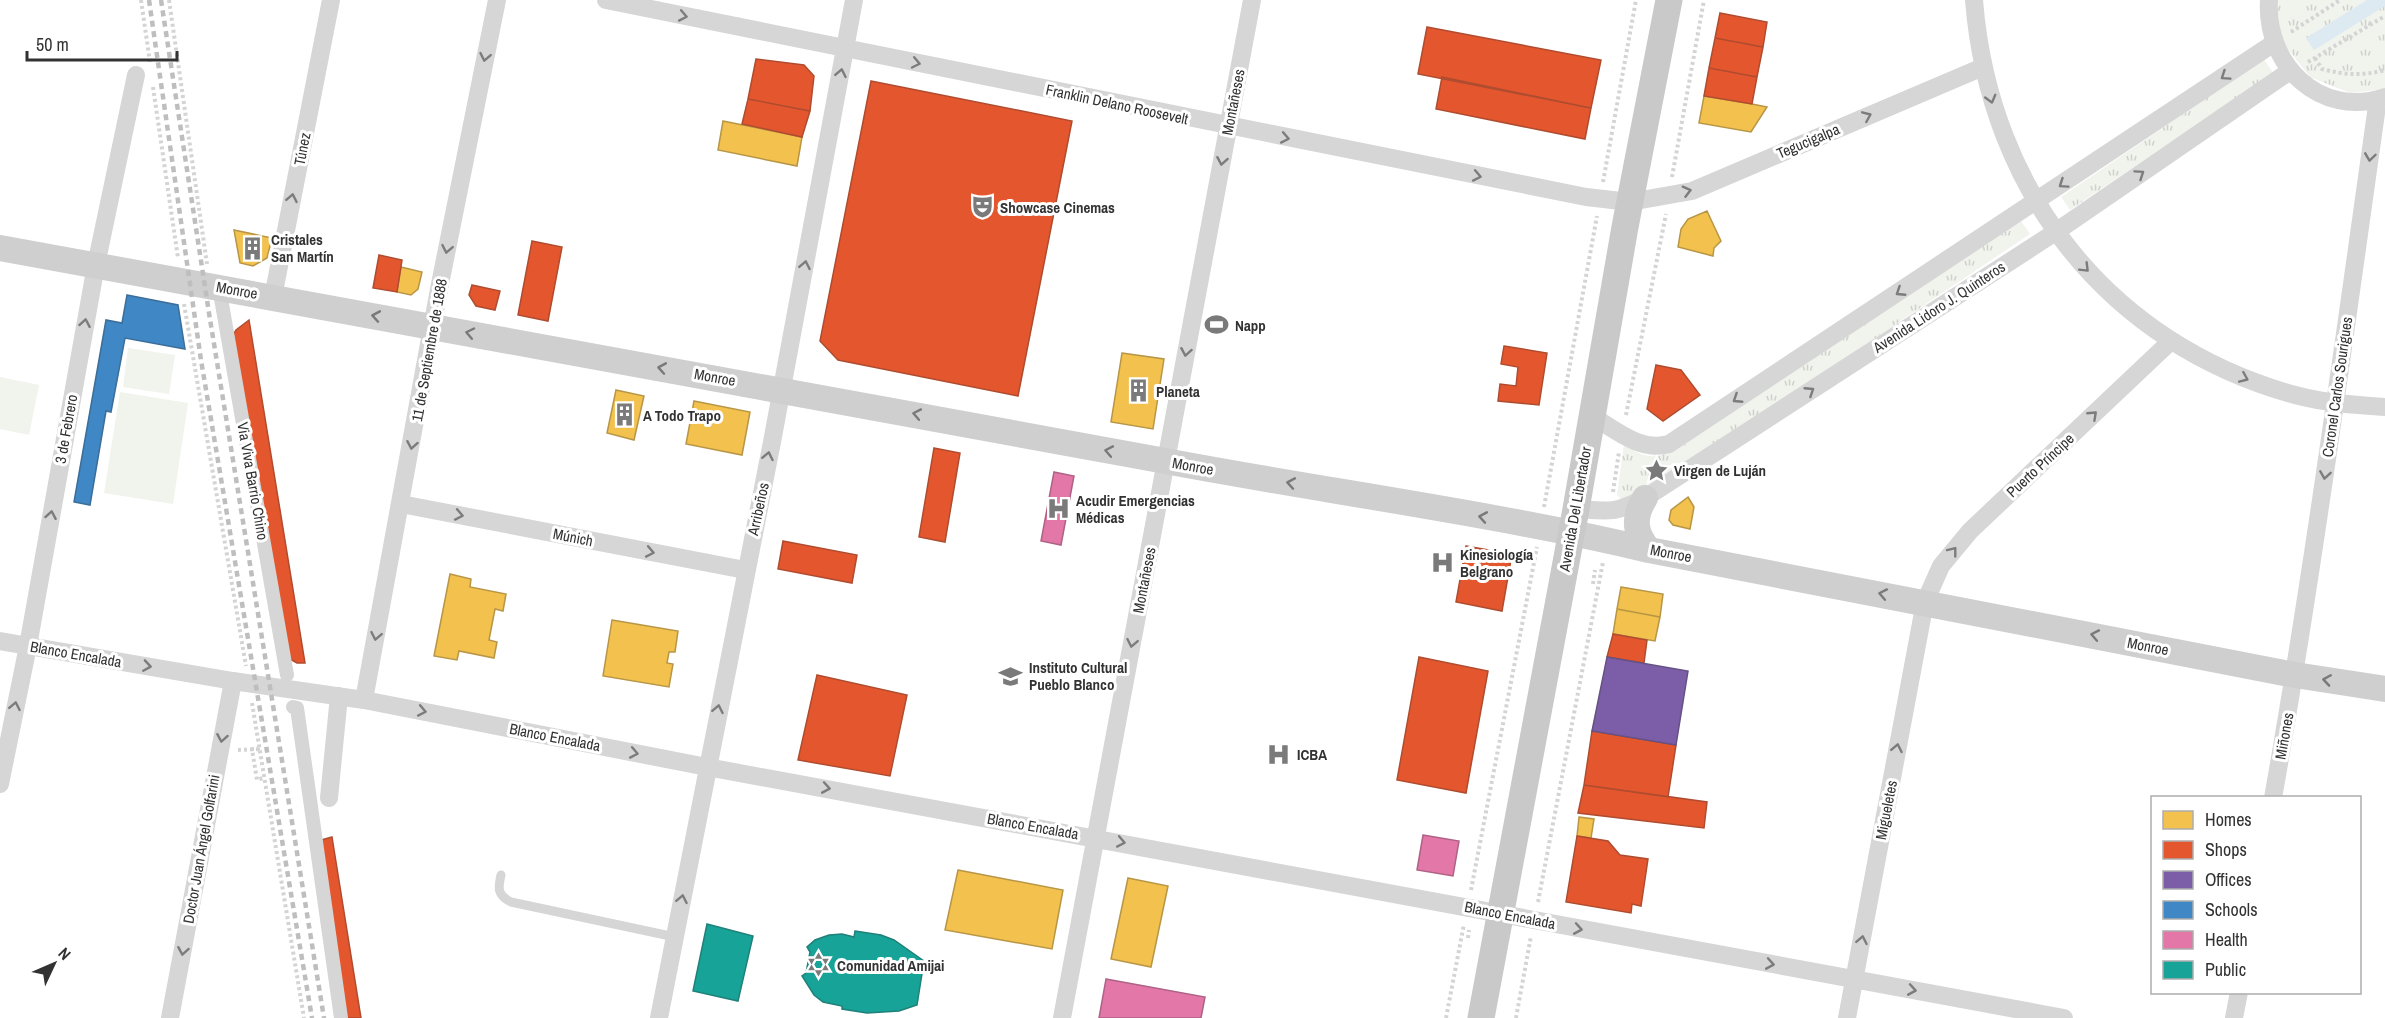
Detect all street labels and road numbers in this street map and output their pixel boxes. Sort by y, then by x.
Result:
street label: Montañeses [1216,67,1250,137]
street label: Franklin Delano Roosevelt [1044,79,1191,129]
street label: Tegucigalpa [1773,118,1843,164]
street label: Túnez [289,131,315,167]
street label: Avenida Lidoro J. Quinteros [1868,256,2009,358]
street label: Monroe [215,276,260,304]
street label: 11 de Septiembre de 1888 [406,277,452,423]
street label: Coronel Carlos Sourigues [2317,315,2357,459]
street label: Monroe [693,363,738,391]
street label: 3 de Febrero [50,393,82,465]
street label: Via Viva Barrio Chino [232,420,274,542]
street label: Puerto Príncipe [2002,428,2079,502]
street label: Avenida Del Libertador [1554,445,1596,574]
street label: Monroe [1171,452,1216,480]
street label: Arribeños [742,481,774,538]
street label: Múnich [551,523,595,551]
street label: Monroe [1649,539,1694,567]
street label: Montañeses [1127,545,1161,615]
street label: Monroe [2126,632,2171,660]
street label: Blanco Encalada [29,636,123,672]
street label: Miñones [2270,711,2298,761]
street label: Blanco Encalada [508,718,602,756]
street label: Doctor Juan Ángel Golfarini [178,773,224,925]
street label: Migueletes [1870,778,1902,842]
street label: Blanco Encalada [986,808,1080,844]
street label: Blanco Encalada [1463,896,1557,934]

